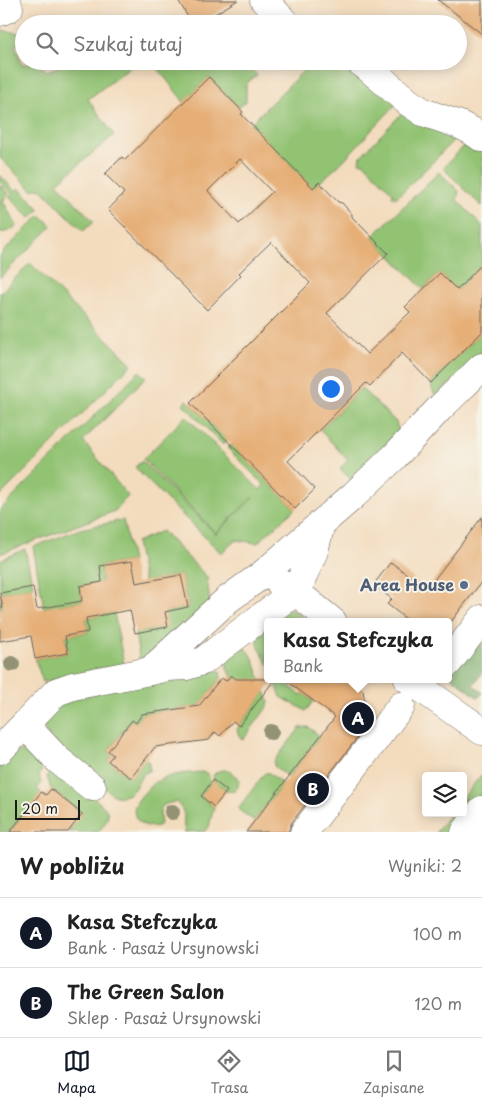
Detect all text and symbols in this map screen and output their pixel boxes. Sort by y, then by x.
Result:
search box [15,15,467,70]
icon: search [33,29,61,57]
text: Szukaj tutaj [73,29,183,57]
your location [318,376,344,402]
place label: Area House [360,572,454,596]
marker: Area House [458,579,470,591]
popup [264,618,452,683]
text: Kasa Stefczyka [283,625,433,653]
text: Bank [283,653,323,677]
pin: A [342,699,374,737]
pin: B [297,770,329,808]
map controls [422,772,467,817]
button: layers [422,772,467,817]
scale bar [15,797,80,820]
text: 20 m [22,798,58,819]
text: W pobliżu [20,849,125,881]
text: Wyniki: 2 [388,853,462,877]
text: Kasa Stefczyka [67,907,218,935]
text: A [30,921,42,945]
text: 100 m [413,921,462,945]
text: Bank · Pasaż Ursynowski [67,935,259,959]
text: The Green Salon [67,977,224,1005]
text: B [31,991,41,1015]
text: 120 m [415,991,462,1015]
text: Sklep · Pasaż Ursynowski [67,1005,261,1029]
tab: Mapa [57,1047,96,1098]
tab: Trasa [210,1047,248,1098]
tab: Zapisane [363,1047,425,1098]

